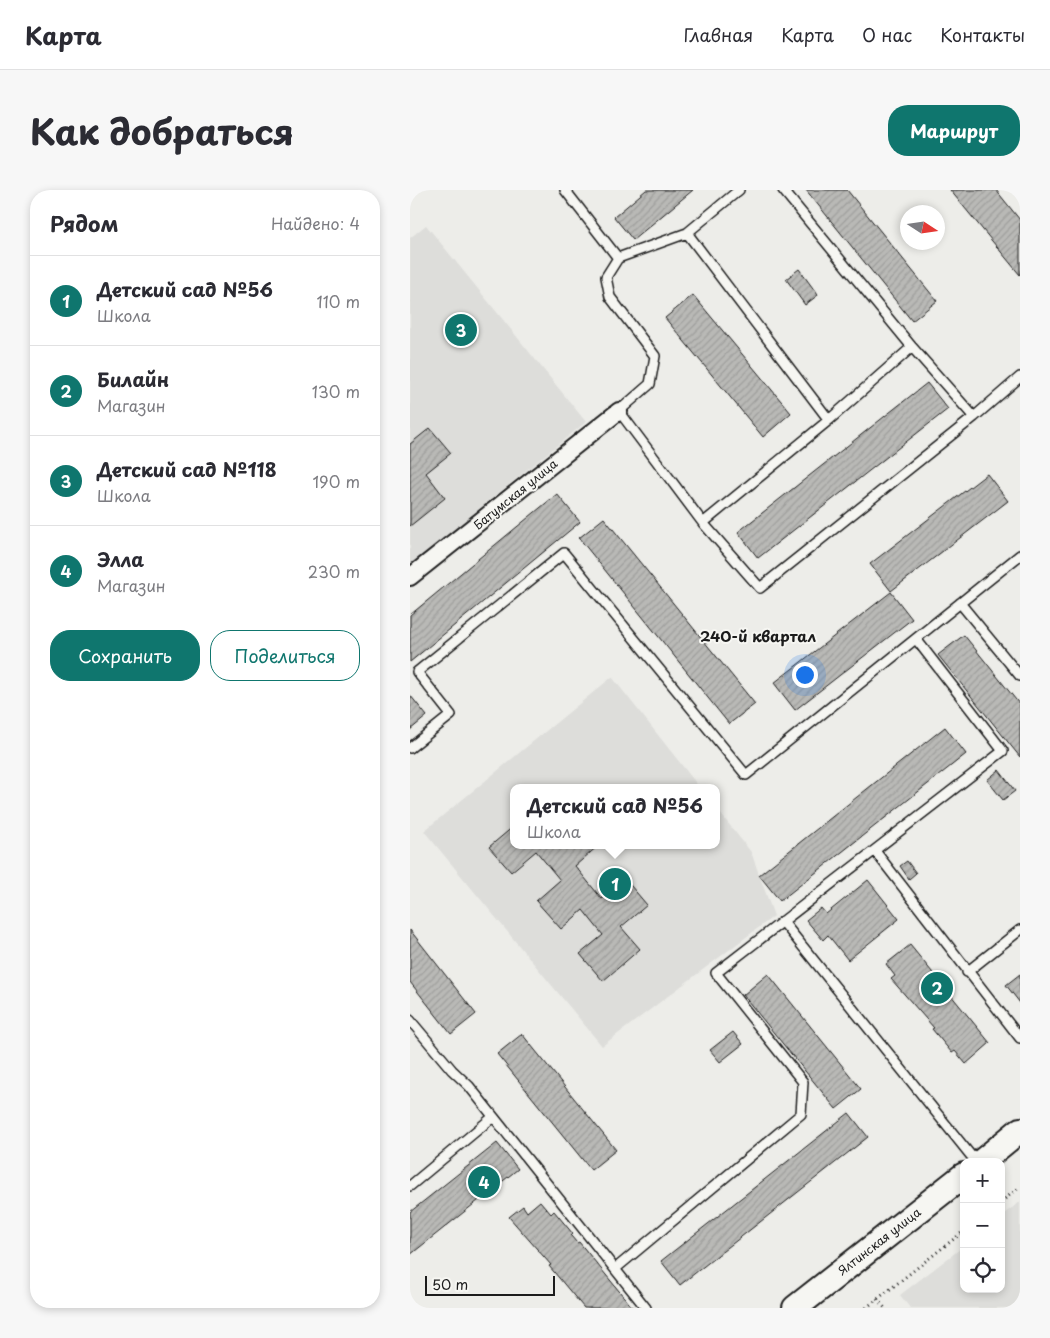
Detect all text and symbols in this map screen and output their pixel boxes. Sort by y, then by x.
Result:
text: Карта [25,17,102,53]
text: Главная [684,21,753,48]
text: Карта [781,21,834,48]
text: О нас [862,21,912,48]
text: Контакты [940,21,1025,48]
text: Как добраться [30,104,294,157]
button: Маршрут [888,105,1020,156]
north arrow [900,205,945,250]
text: Рядом [50,207,118,239]
text: Найдено: 4 [271,211,360,235]
text: Детский сад №56 [97,275,273,303]
text: 1 [62,289,70,313]
text: 110 m [317,289,360,313]
text: Школа [97,303,151,327]
pin: 3 [445,311,477,349]
text: Билайн [97,365,169,393]
text: 2 [60,379,72,403]
text: 130 m [312,379,360,403]
text: Магазин [97,393,166,417]
street label: Батумская улица [469,454,561,534]
text: Детский сад №118 [97,455,277,483]
text: 3 [61,469,71,493]
text: 190 m [312,469,360,493]
text: Школа [97,483,151,507]
text: Элла [97,545,144,573]
text: 4 [61,559,71,583]
text: 230 m [308,559,360,583]
text: Магазин [97,573,166,597]
district label: 240-й квартал [700,624,816,647]
button: Сохранить [50,630,200,681]
button: Поделиться [210,630,360,681]
your location [792,662,818,688]
popup [510,784,720,849]
text: Детский сад №56 [527,791,703,819]
text: Школа [527,819,581,843]
pin: 1 [599,865,631,903]
pin: 2 [921,969,953,1007]
map controls [960,1158,1005,1293]
button: + [960,1158,1005,1203]
pin: 4 [468,1163,500,1201]
street label: Ялтинская улица [834,1203,925,1279]
button: − [960,1203,1005,1248]
button: locate [960,1248,1005,1293]
scale bar [425,1273,555,1296]
text: 50 m [432,1274,468,1295]

